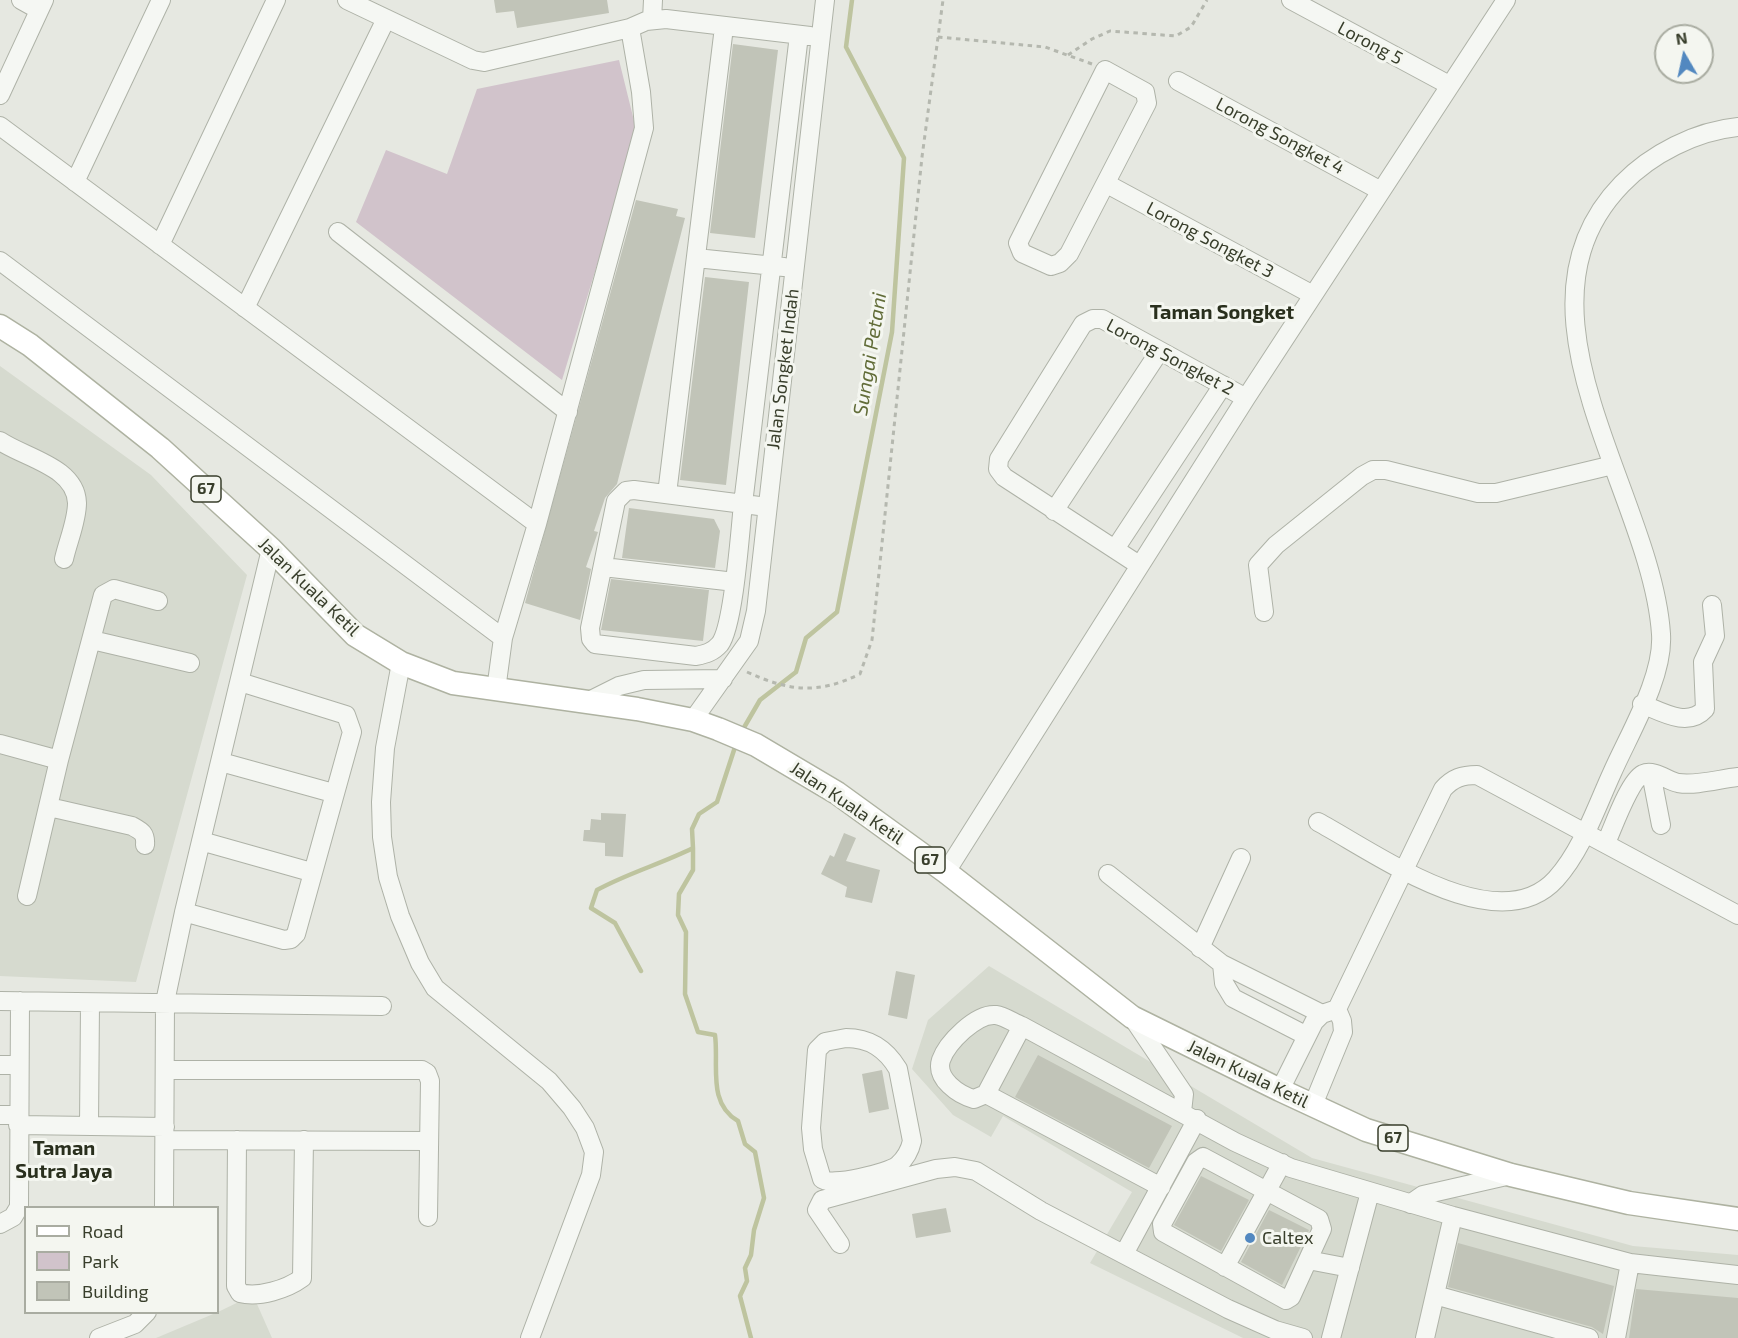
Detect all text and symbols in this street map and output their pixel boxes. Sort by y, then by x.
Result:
street label: Lorong 5 [1334,17,1406,69]
north arrow [1654,24,1714,84]
text: N [1674,27,1689,48]
street label: Lorong Songket 4 [1212,93,1348,179]
street label: Lorong Songket 3 [1142,197,1278,283]
street label: Jalan Songket Indah [762,287,804,451]
water label: Sungai Petani [848,291,892,417]
district label: Taman Songket [1150,300,1294,324]
street label: Lorong Songket 2 [1102,314,1238,400]
road number: 67 [191,476,221,502]
street label: Jalan Kuala Ketil [254,533,364,641]
street label: Jalan Kuala Ketil [786,757,908,849]
road number: 67 [915,847,945,873]
street label: Jalan Kuala Ketil [1184,1035,1312,1113]
road number: 67 [1378,1125,1408,1151]
district label: Taman Sutra Jaya [15,1136,113,1183]
legend [24,1206,219,1314]
text: Road [82,1220,123,1242]
place label: Caltex [1262,1227,1313,1249]
marker: Caltex [1243,1231,1257,1245]
text: Park [82,1250,119,1272]
text: Building [82,1280,149,1302]

